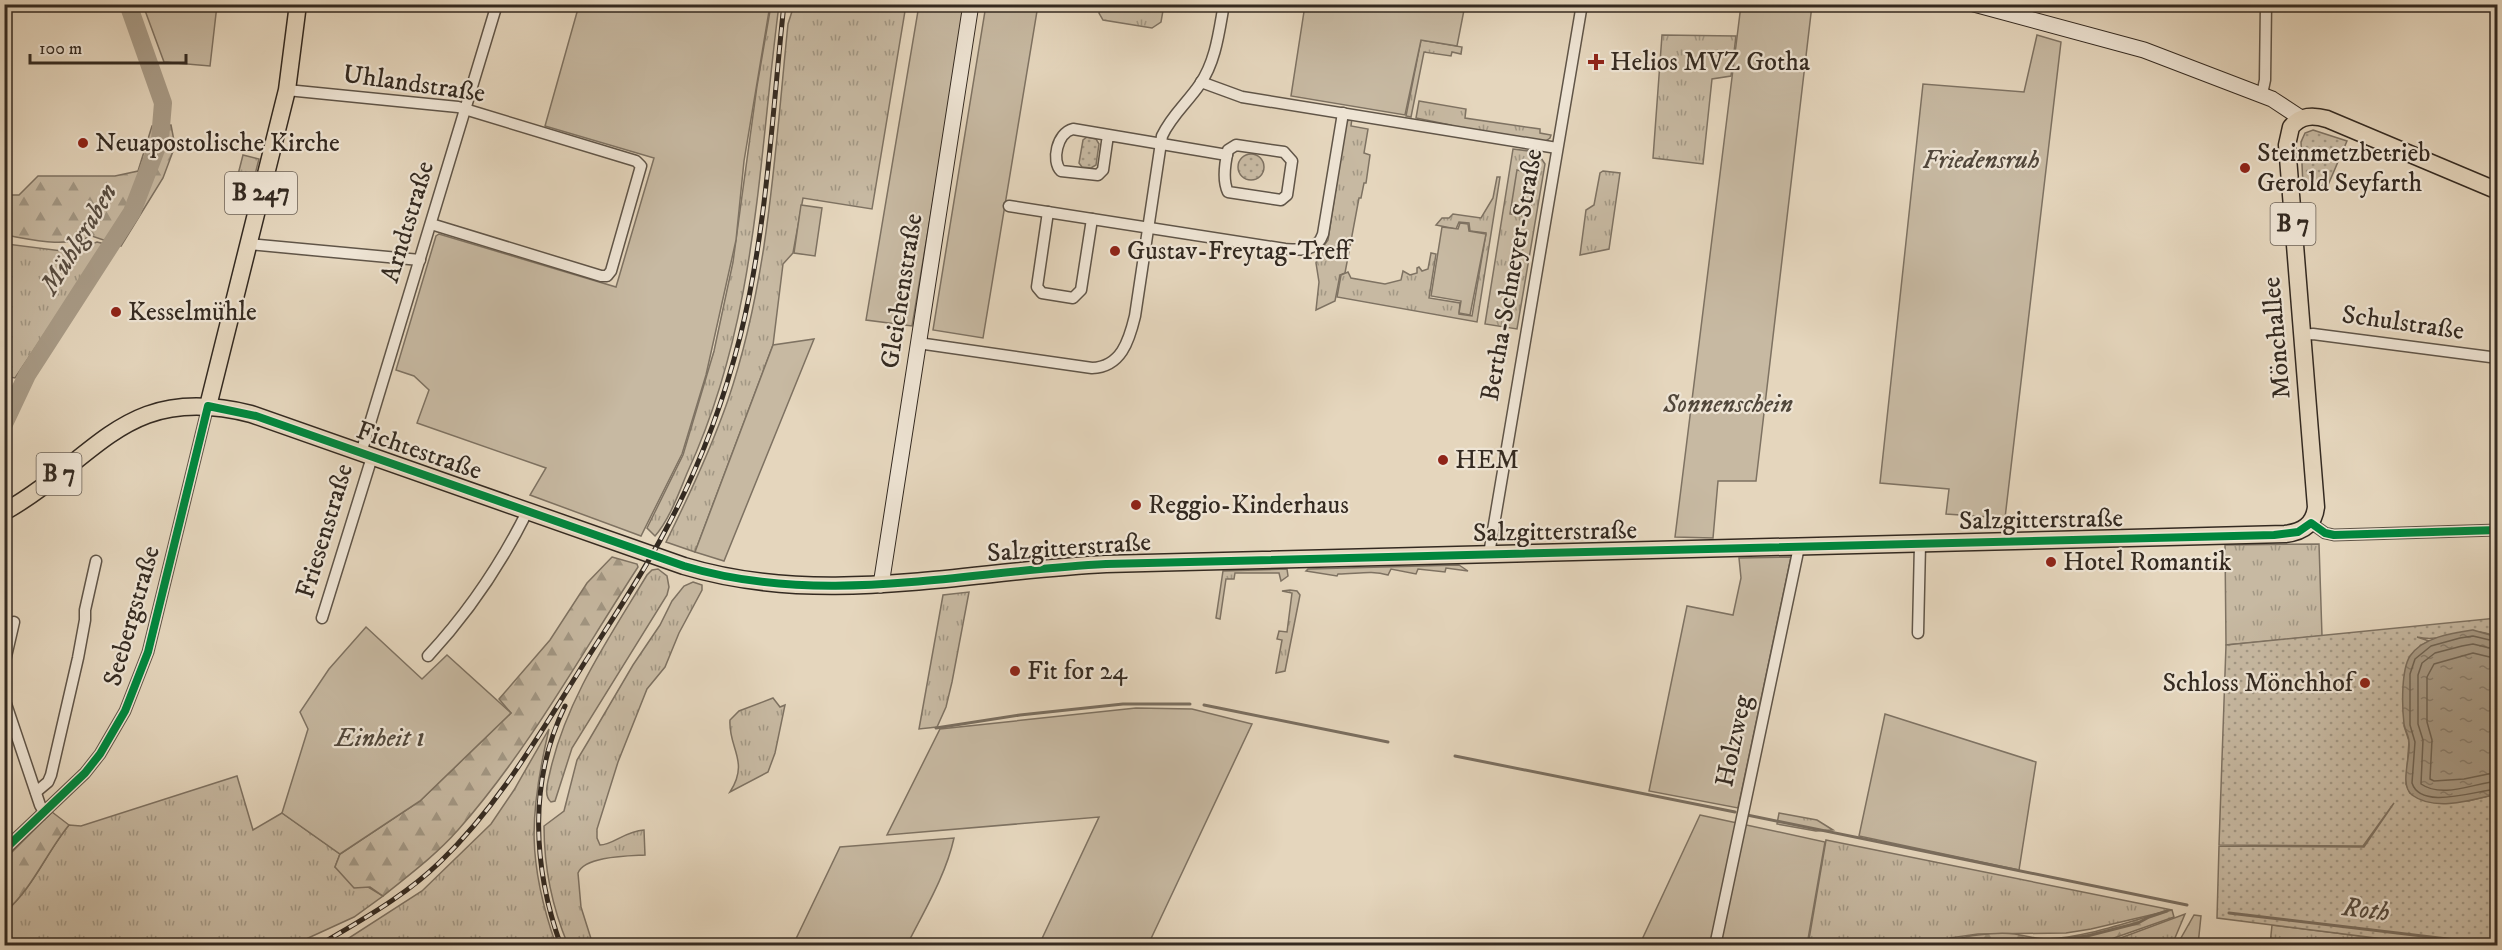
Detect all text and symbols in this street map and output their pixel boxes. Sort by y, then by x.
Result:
scale bar [30,27,186,65]
text: 100 m [39,38,82,60]
place label: Helios MVZ Gotha [1610,46,1810,79]
marker: Helios MVZ Gotha [1587,53,1605,71]
street label: Uhlandstraße [341,58,487,110]
place label: Neuapostolische Kirche [95,127,340,160]
marker: Neuapostolische Kirche [76,136,90,150]
place label: Steinmetzbetrieb Gerold Seyfarth [2257,137,2430,200]
park label: Friedensruh [1922,144,2040,177]
street label: Bertha-Schneyer-Straße [1474,146,1550,404]
street label: Arndtstraße [374,157,442,287]
marker: Steinmetzbetrieb Gerold Seyfarth [2238,161,2252,175]
road number: B 247 [225,172,297,214]
water label: Mühlgraben [32,177,126,302]
road number: B 7 [2270,203,2316,245]
street label: Gleichenstraße [873,211,931,371]
place label: Gustav-Freytag-Treff [1127,235,1354,268]
marker: Gustav-Freytag-Treff [1108,244,1122,258]
street label: Mönchallee [2255,276,2299,400]
place label: Kesselmühle [128,296,257,329]
street label: Schulstraße [2340,298,2466,348]
marker: Kesselmühle [109,305,123,319]
park label: Sonnenschein [1662,388,1793,421]
street label: Fichtestraße [352,414,486,488]
place label: HEM [1455,444,1519,477]
road number: B 7 [36,453,82,495]
marker: HEM [1436,453,1450,467]
street label: Friesenstraße [289,460,361,602]
place label: Reggio-Kinderhaus [1148,489,1349,522]
marker: Reggio-Kinderhaus [1129,498,1143,512]
street label: Salzgitterstraße [1959,502,2123,538]
street label: Salzgitterstraße [1473,514,1637,550]
street label: Salzgitterstraße [986,526,1152,570]
street label: Seebergstraße [96,542,168,690]
place label: Hotel Romantik [2063,546,2231,579]
marker: Hotel Romantik [2044,555,2058,569]
place label: Fit for 24 [1027,655,1128,688]
marker: Fit for 24 [1008,664,1022,678]
place label: Schloss Mönchhof [2162,667,2357,700]
marker: Schloss Mönchhof [2358,676,2372,690]
street label: Holzweg [1708,692,1760,790]
park label: Einheit 1 [333,722,425,755]
water label: Roth [2339,890,2392,930]

